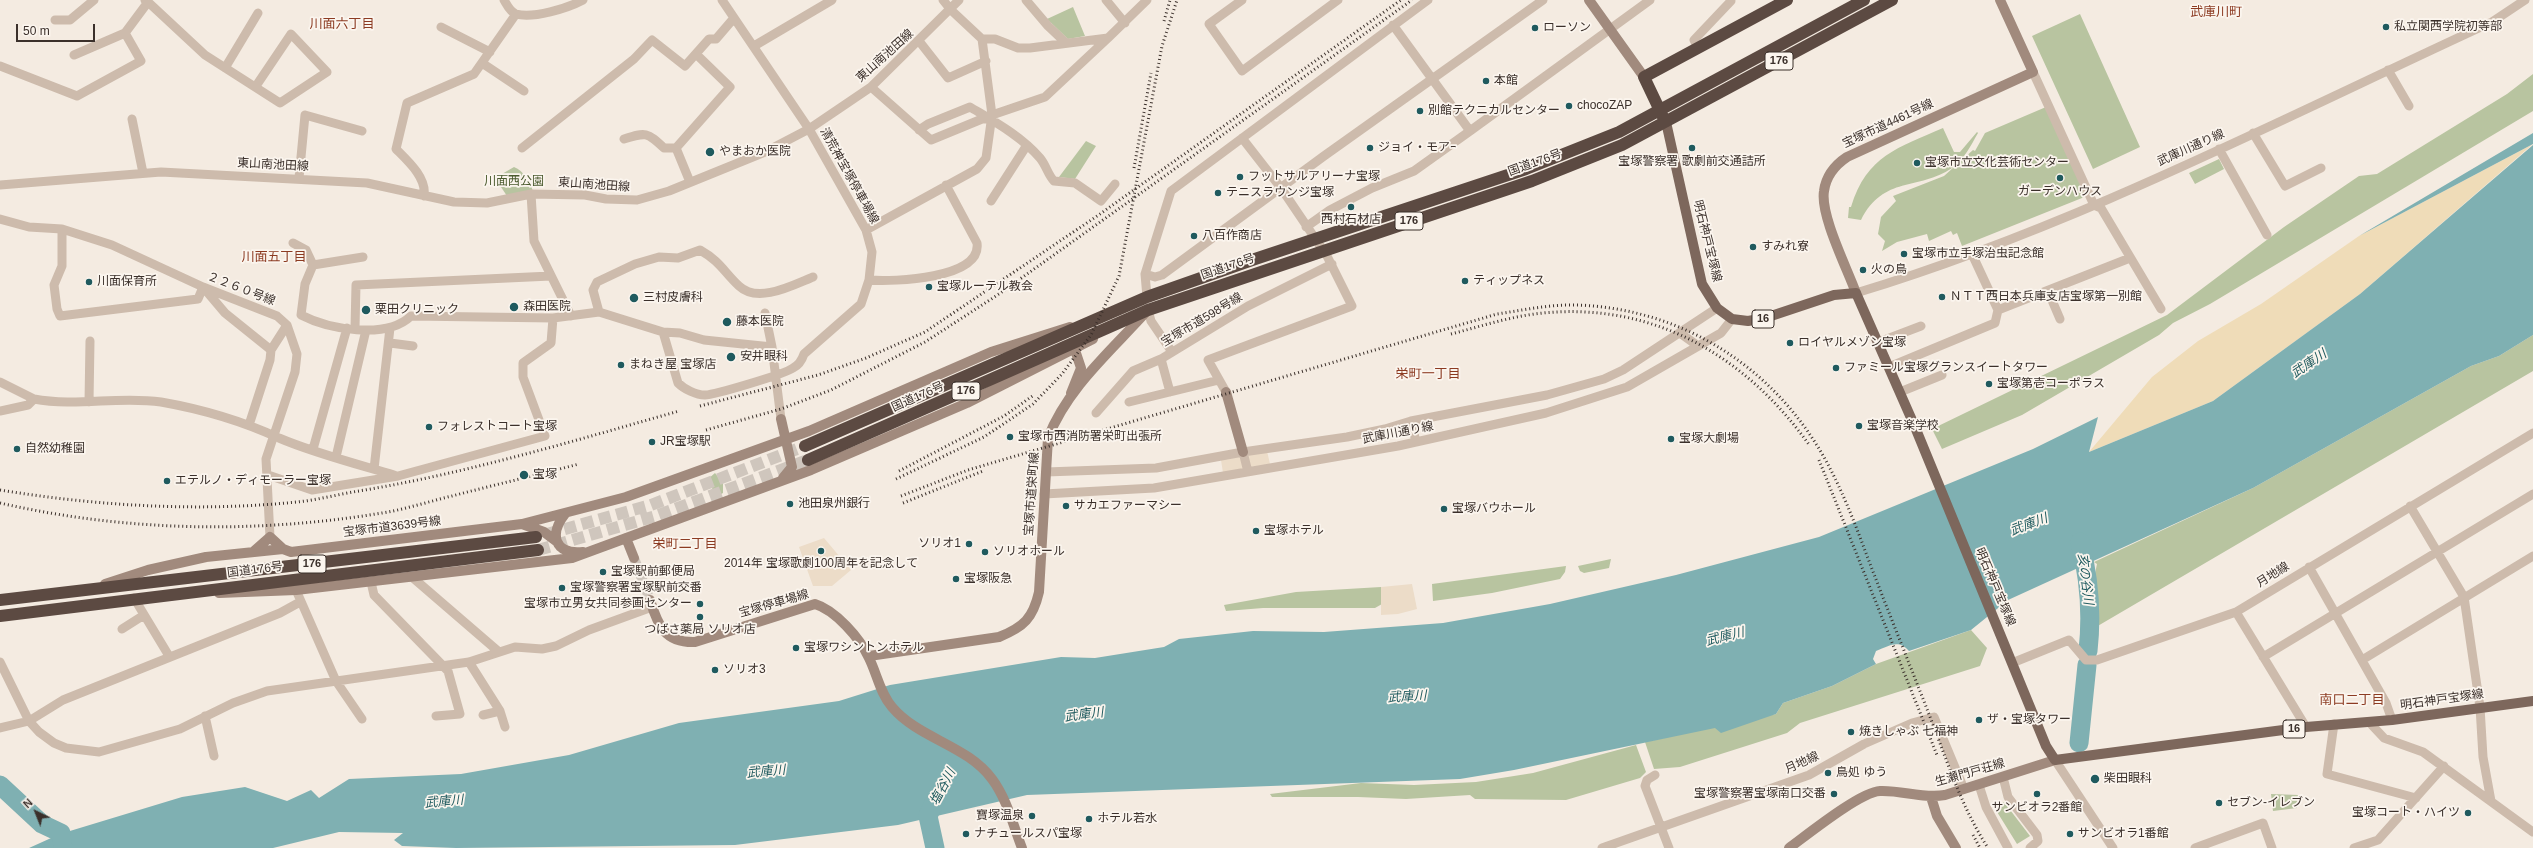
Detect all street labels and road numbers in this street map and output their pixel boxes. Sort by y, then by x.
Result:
street label: 東山南池田線 [853,27,917,85]
road number: 176 [1765,52,1793,70]
street label: 宝塚市道4461号線 [1840,97,1936,151]
street label: 清荒神宝塚停車場線 [817,125,881,227]
street label: 武庫川通り線 [2155,127,2227,169]
street label: 国道176号 [1506,147,1564,179]
street label: 東山南池田線 [237,156,309,174]
street label: 東山南池田線 [558,175,630,195]
street label: 明石神戸宝塚線 [1690,199,1724,283]
road number: 176 [1395,212,1423,230]
street label: 国道176号 [1199,251,1257,283]
street label: ２２６０号線 [205,269,277,309]
street label: 宝塚市道598号線 [1159,290,1245,350]
road number: 16 [1752,310,1774,328]
street label: 国道176号 [889,379,947,415]
road number: 176 [952,382,980,400]
street label: 武庫川通り線 [1361,419,1435,447]
street label: 宝塚市道栄町線 [1022,452,1042,536]
street label: 宝塚市道3639号線 [342,514,442,540]
street label: 明石神戸宝塚線 [1972,546,2018,628]
road number: 176 [298,555,326,573]
street label: 国道176号 [226,559,284,581]
street label: 月地線 [2254,559,2292,591]
street label: 宝塚停車場線 [737,587,811,621]
street label: 明石神戸宝塚線 [2399,687,2485,713]
road number: 16 [2283,720,2305,738]
street label: 月地線 [1783,749,1821,777]
street label: 生瀬門戸荘線 [1933,756,2007,790]

